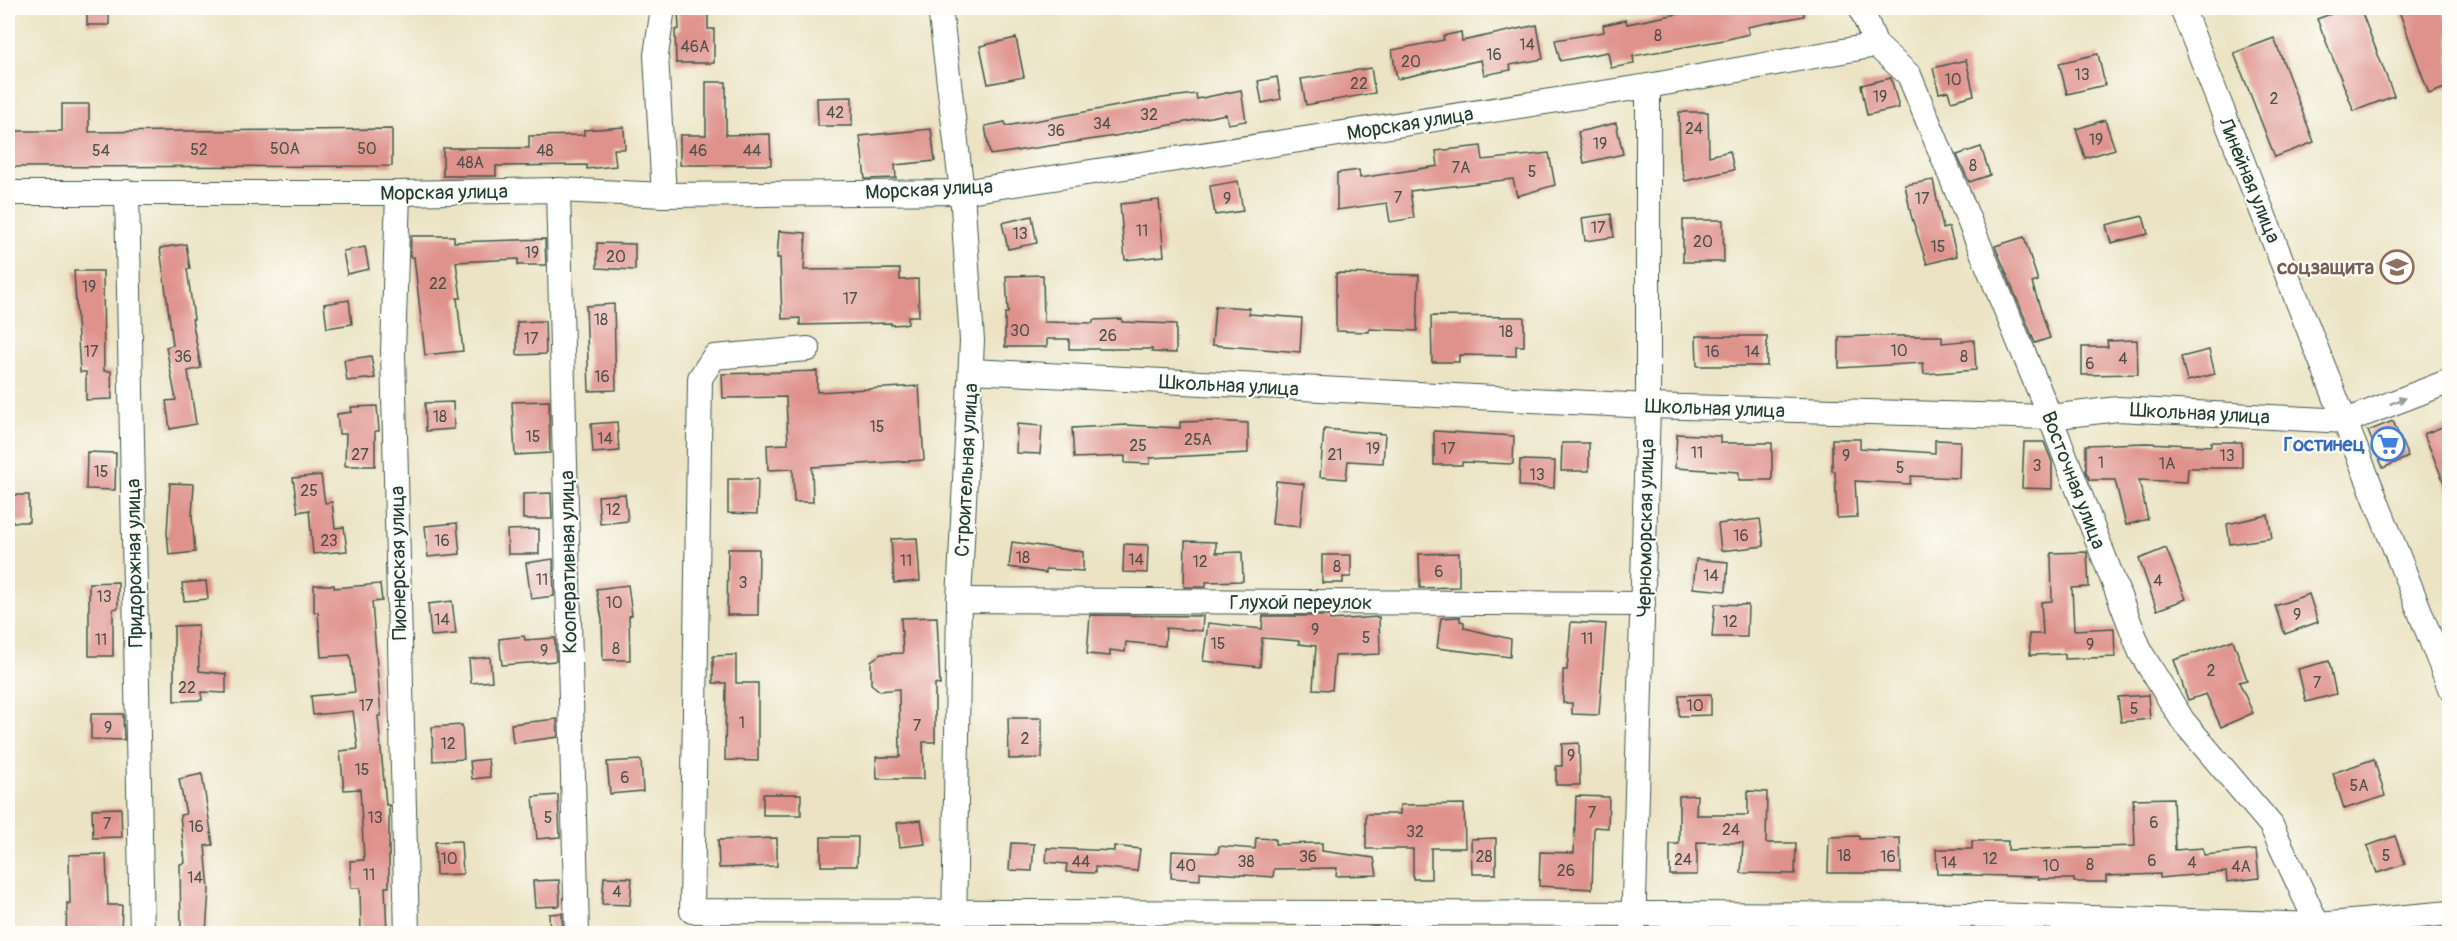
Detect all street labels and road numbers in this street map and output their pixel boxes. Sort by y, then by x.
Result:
street label: Морская улица [1345,101,1475,146]
street label: Линейная улица [2213,113,2286,247]
street label: Морская улица [865,174,994,205]
street label: Морская улица [380,179,508,206]
street label: Школьная улица [1158,369,1300,402]
street label: Строительная улица [949,383,984,557]
street label: Школьная улица [1645,394,1785,423]
street label: Школьная улица [2129,397,2271,430]
street label: Восточная улица [2036,408,2111,553]
street label: Черноморская улица [1631,438,1660,618]
street label: Кооперативная улица [554,470,583,654]
street label: Придорожная улица [121,478,148,648]
street label: Пионерская улица [385,486,412,640]
street label: Глухой переулок [1230,590,1372,615]

